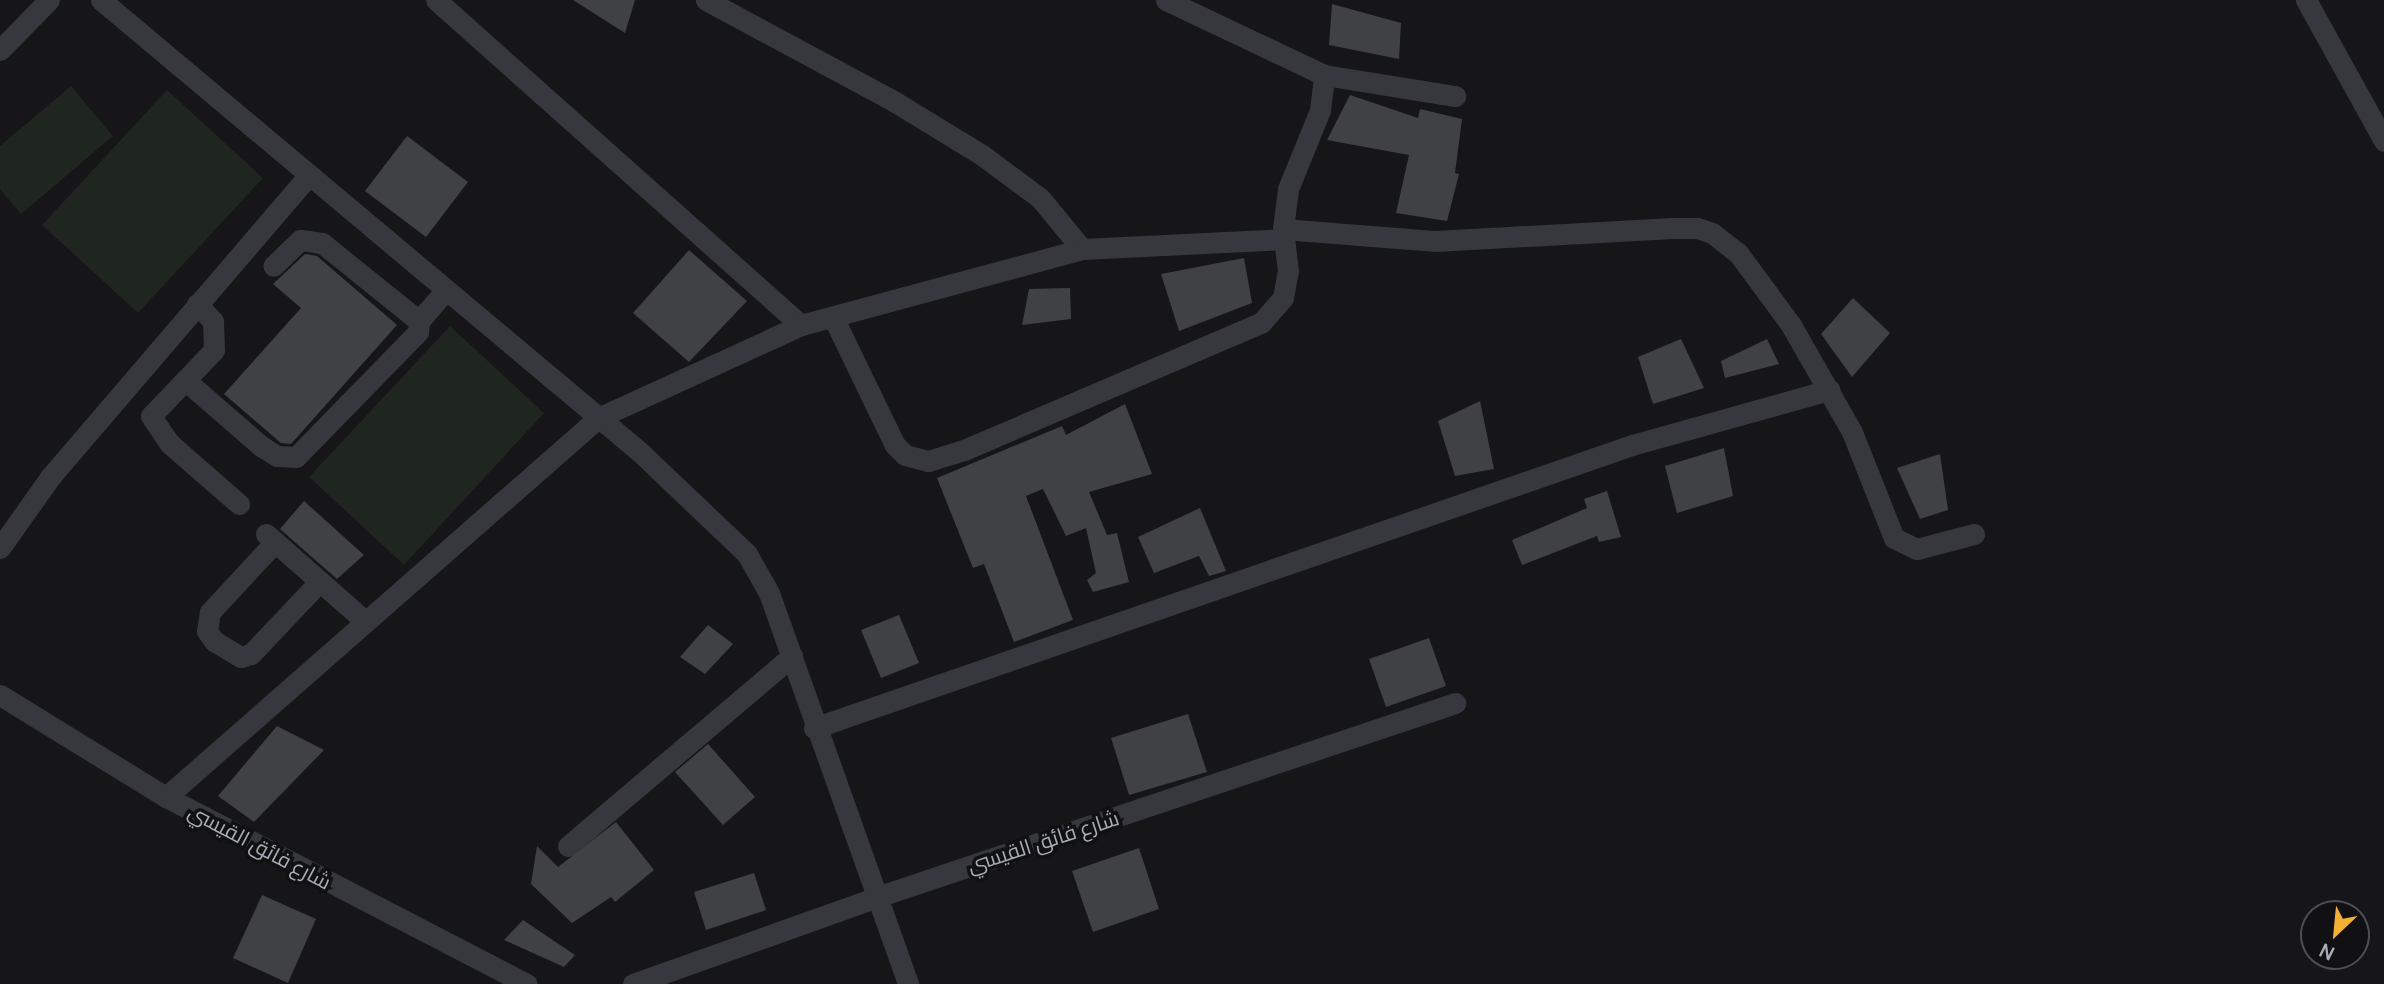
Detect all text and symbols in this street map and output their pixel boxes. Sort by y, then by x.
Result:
street label: شارع فائق القيسي [184,798,336,894]
street label: شارع فائق القيسي [964,805,1122,877]
north arrow [2300,900,2370,970]
text: N [2315,937,2339,967]

